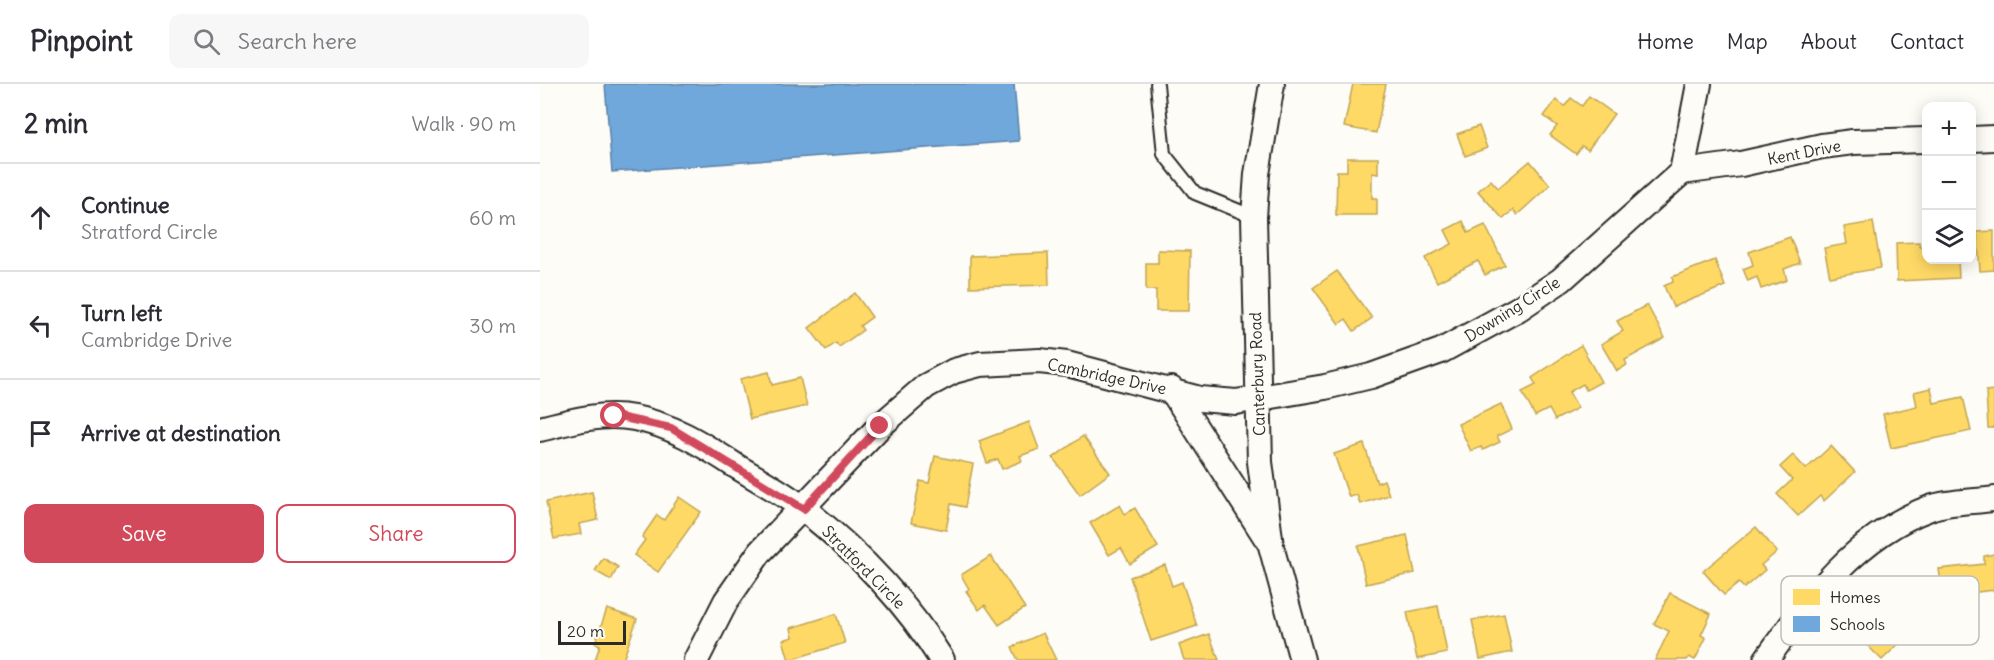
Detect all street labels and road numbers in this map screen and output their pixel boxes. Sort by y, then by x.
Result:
street label: Kent Drive [1766,135,1842,169]
street label: Downing Circle [1461,272,1563,346]
street label: Canterbury Road [1245,312,1269,436]
street label: Cambridge Drive [1046,354,1168,398]
street label: Stratford Circle [818,521,910,613]

